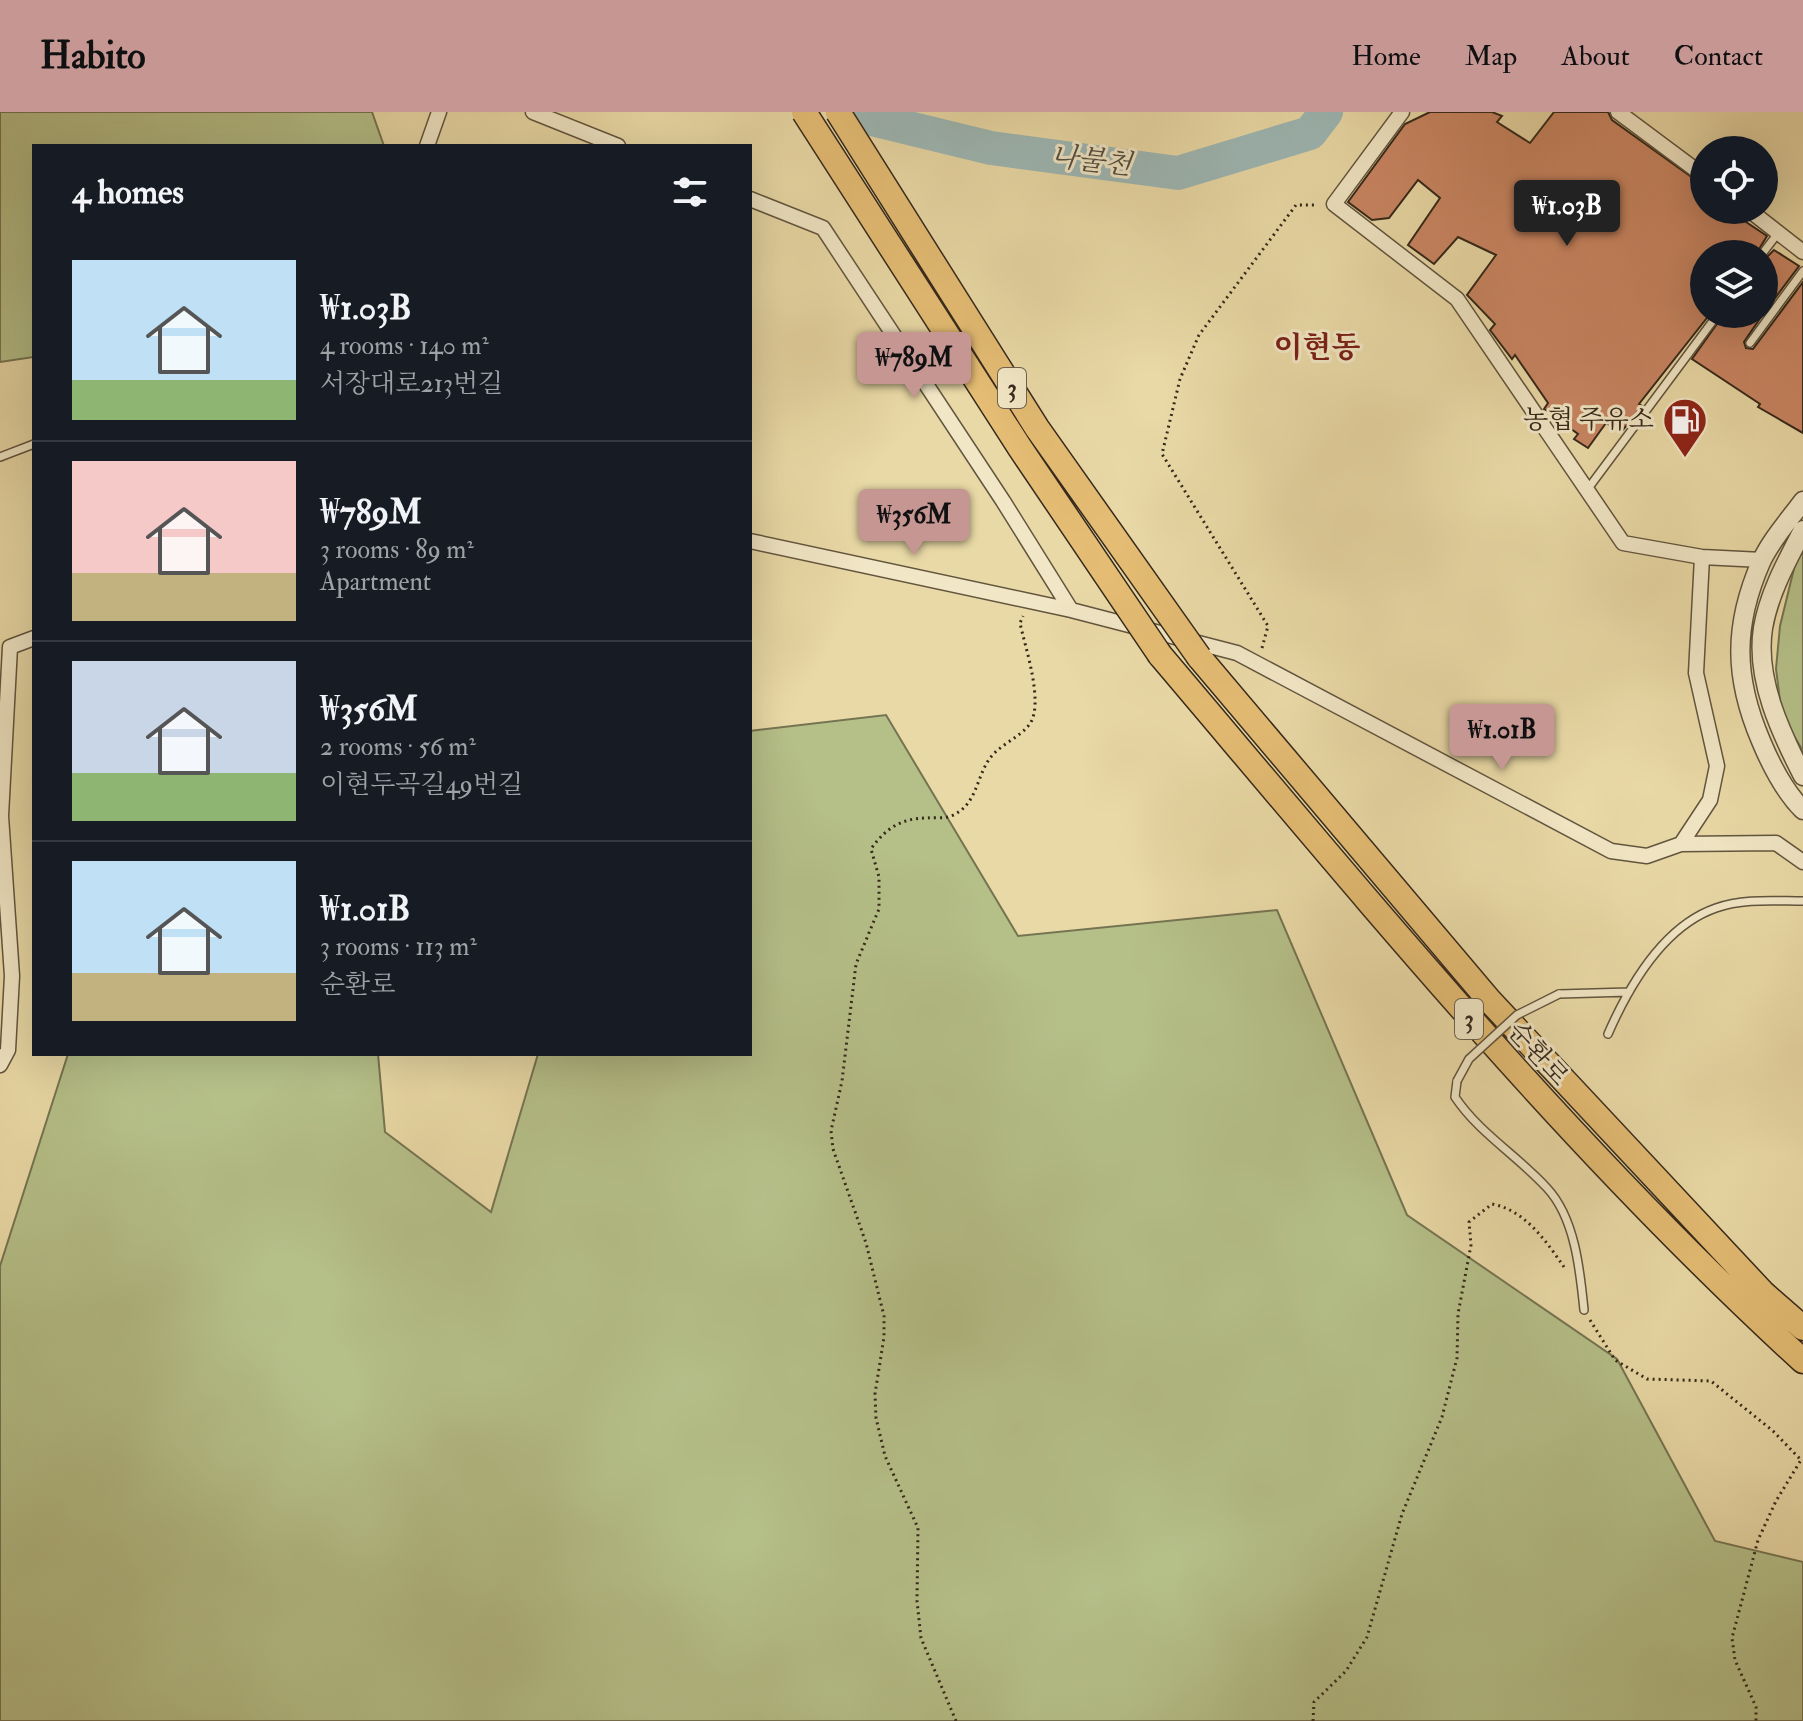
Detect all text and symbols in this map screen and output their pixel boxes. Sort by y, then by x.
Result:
text: Habito [40,32,146,80]
text: Home [1351,39,1421,74]
text: Map [1465,39,1517,74]
text: About [1561,39,1630,74]
text: Contact [1674,39,1763,74]
map controls [1690,136,1778,328]
button: locate [1690,136,1778,224]
water label: 나불천 [1049,139,1135,184]
icon: filters [668,170,712,214]
text: 4 homes [72,171,184,214]
pin: ₩1.03B [1502,180,1632,248]
text: ₩1.03B [1532,190,1602,222]
button: layers [1690,240,1778,328]
text: ₩1.03B [320,287,412,330]
icon: home [136,292,232,388]
district label: 이현동 [1274,329,1360,366]
text: 4 rooms · 140 m² [320,330,489,362]
pin: ₩789M [858,332,970,400]
text: ₩789M [875,342,953,374]
text: 서장대로213번길 [320,368,503,400]
road number: 3 [998,368,1026,408]
fuel station icon: 농협 주유소 [1661,396,1709,459]
place label: 농협 주유소 [1523,404,1654,436]
pin: ₩356M [858,489,970,557]
text: ₩789M [320,491,422,534]
icon: home [136,493,232,589]
text: ₩356M [877,499,951,531]
text: 3 rooms · 89 m² [320,534,474,566]
text: Apartment [320,566,431,598]
text: ₩356M [320,688,418,731]
icon: home [136,693,232,789]
pin: ₩1.01B [1437,704,1567,772]
text: ₩1.01B [1467,714,1537,746]
text: 2 rooms · 56 m² [320,731,476,763]
text: 이현두곡길49번길 [320,769,523,801]
text: ₩1.01B [320,888,410,931]
icon: home [136,893,232,989]
text: 3 rooms · 113 m² [320,931,477,963]
text: 순환로 [320,969,395,1001]
road number: 3 [1455,999,1483,1039]
street label: 순환로 [1501,1015,1575,1093]

